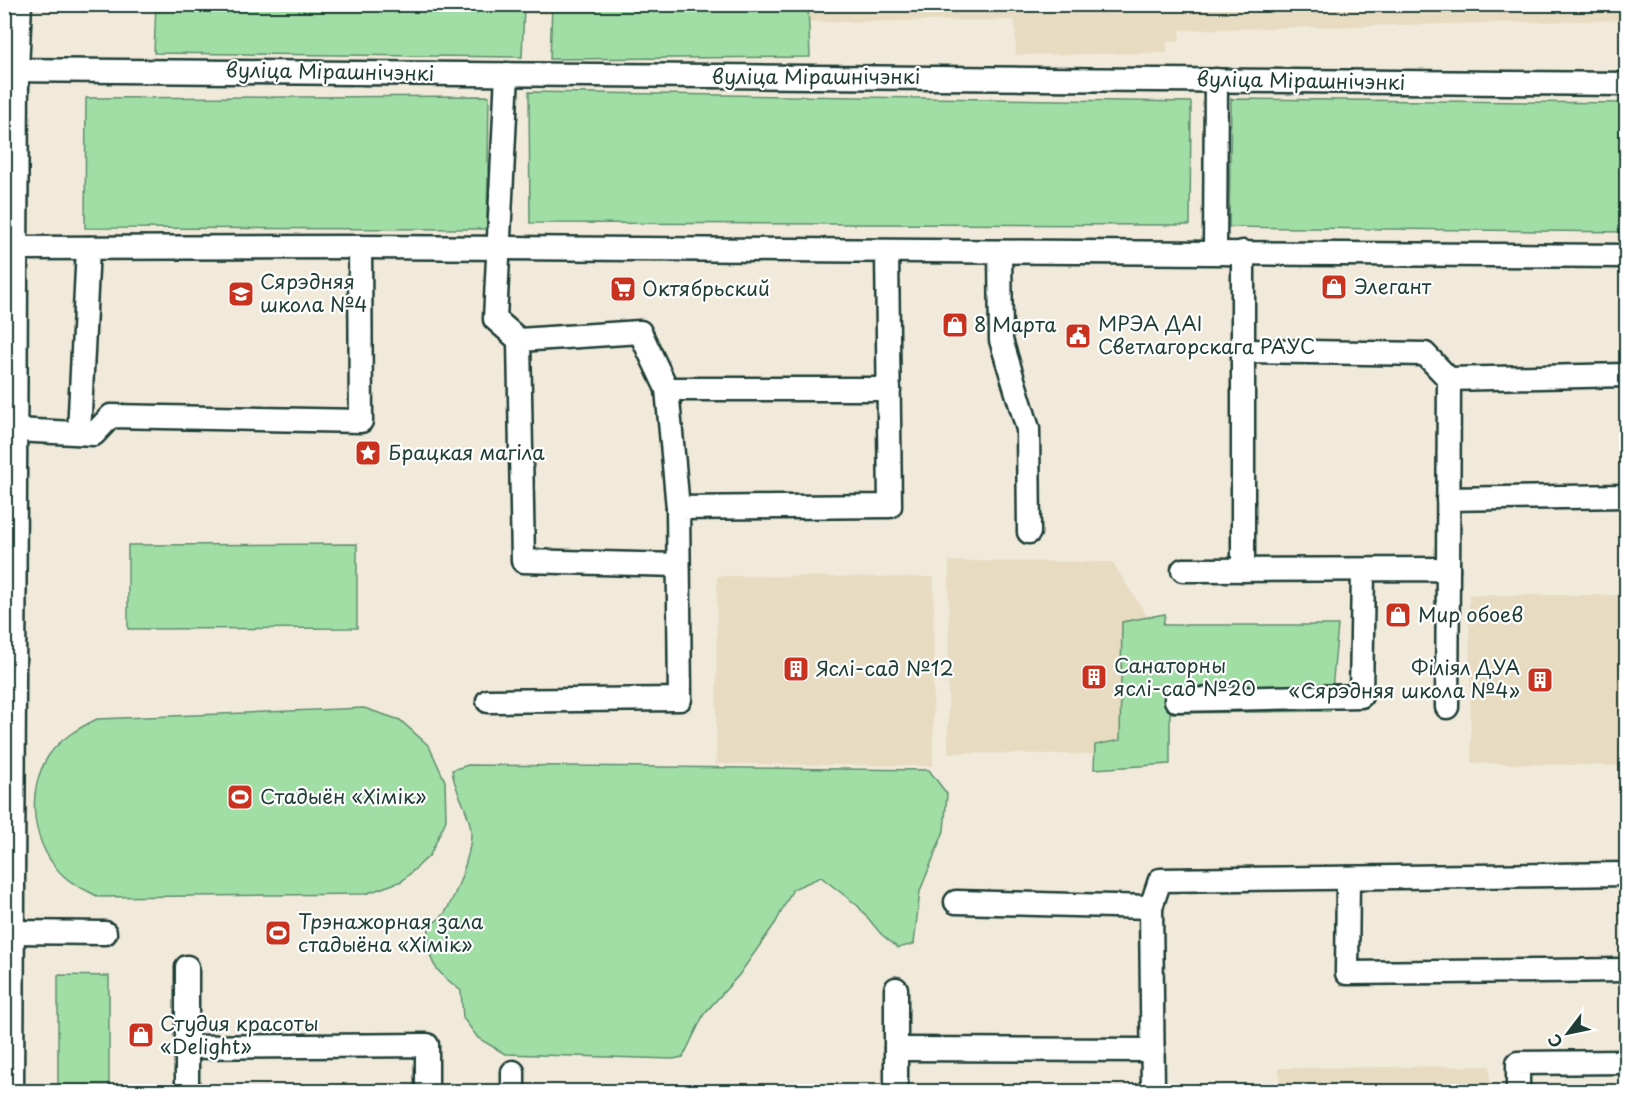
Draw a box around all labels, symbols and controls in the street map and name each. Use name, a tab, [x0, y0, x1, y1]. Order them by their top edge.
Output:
street label: вуліца Мірашнічэнкі	[225, 54, 435, 88]
street label: вуліца Мірашнічэнкі	[712, 61, 920, 91]
street label: вуліца Мірашнічэнкі	[1196, 63, 1406, 97]
place label: Сярэдняя школа №4	[260, 266, 368, 319]
place label: Элегант	[1354, 271, 1432, 301]
shop icon: Элегант	[1319, 272, 1349, 302]
place label: Октябрьский	[642, 273, 770, 303]
supermarket icon: Октябрьский	[608, 274, 638, 304]
school or university icon: Сярэдняя школа №4	[226, 279, 256, 309]
place label: МРЭА ДАІ Светлагорскага РАУС	[1098, 308, 1315, 361]
place label: 8 Марта	[974, 309, 1057, 339]
shop icon: 8 Марта	[940, 310, 970, 340]
public building icon: МРЭА ДАІ Светлагорскага РАУС	[1063, 321, 1093, 351]
place label: Брацкая магіла	[388, 437, 545, 467]
place icon: Брацкая магіла	[353, 438, 383, 468]
place label: Мир обоев	[1418, 599, 1523, 629]
shop icon: Мир обоев	[1383, 600, 1413, 630]
place label: Санаторны яслі-сад №20	[1114, 650, 1256, 703]
place label: Філіял ДУА «Сярэдняя школа №4»	[1289, 652, 1520, 705]
place label: Яслі-сад №12	[816, 653, 954, 683]
building icon: Яслі-сад №12	[781, 654, 811, 684]
building icon: Санаторны яслі-сад №20	[1079, 662, 1109, 692]
building icon: Філіял ДУА «Сярэдняя школа №4»	[1525, 665, 1555, 695]
place label: Стадыён «Хімік»	[260, 781, 426, 811]
sports icon: Стадыён «Хімік»	[225, 782, 255, 812]
place label: Трэнажорная зала стадыёна «Хімік»	[298, 906, 484, 959]
sports icon: Трэнажорная зала стадыёна «Хімік»	[263, 918, 293, 948]
north arrow	[1538, 1003, 1598, 1063]
place label: Студия красоты «Delight»	[160, 1008, 319, 1061]
shop icon: Студия красоты «Delight»	[126, 1020, 156, 1050]
text: С	[1541, 1030, 1568, 1053]

